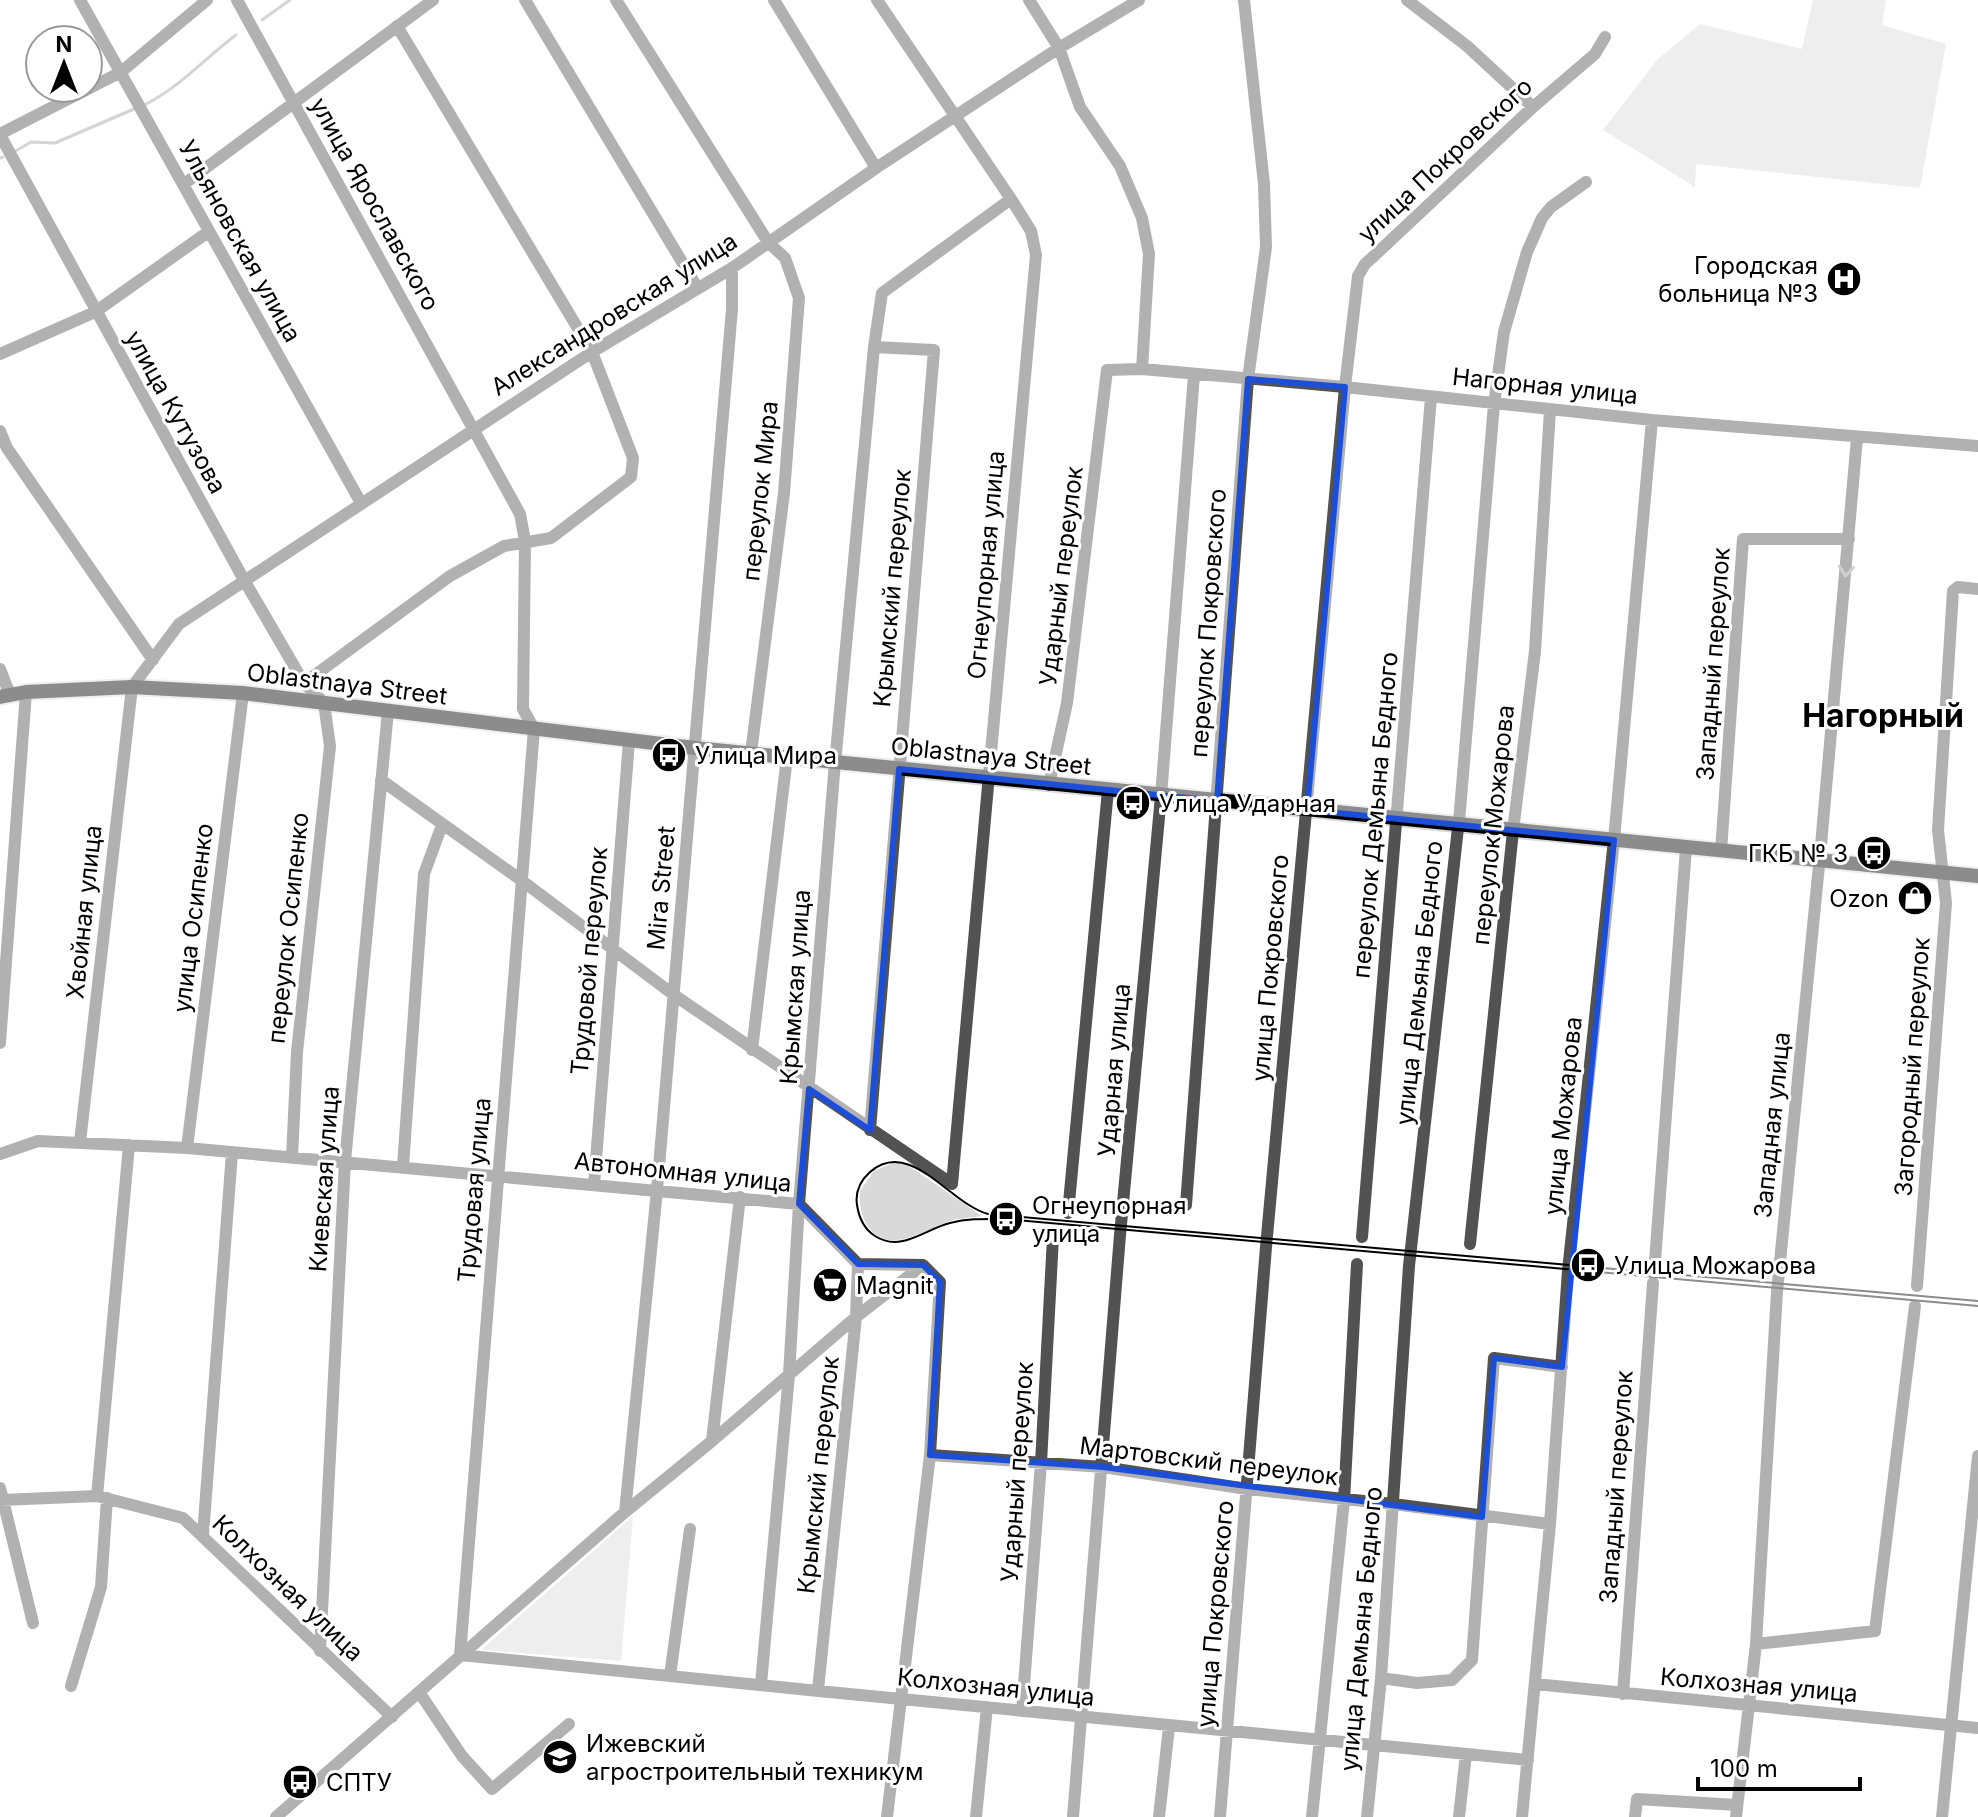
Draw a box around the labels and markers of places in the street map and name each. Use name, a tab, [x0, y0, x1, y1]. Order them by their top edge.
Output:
place label: Городская больница №3	[1658, 251, 1818, 308]
hospital icon: Городская больница №3	[1825, 260, 1863, 298]
bus stop icon: Улица Мира	[650, 736, 688, 774]
place label: Улица Мира	[695, 741, 837, 770]
bus stop icon: Улица Ударная	[1114, 784, 1152, 822]
place label: Улица Ударная	[1159, 789, 1336, 818]
bus stop icon: ГКБ № 3	[1855, 834, 1893, 872]
place label: ГКБ № 3	[1748, 839, 1848, 868]
shop icon: Ozon	[1896, 879, 1934, 917]
place label: Ozon	[1829, 884, 1889, 913]
place label: Огнеупорная улица	[1032, 1191, 1187, 1248]
bus stop icon: Огнеупорная улица	[987, 1200, 1025, 1238]
bus stop icon: Улица Можарова	[1569, 1246, 1607, 1284]
place label: Улица Можарова	[1614, 1251, 1816, 1280]
supermarket icon: Magnit	[811, 1266, 849, 1304]
place label: Magnit	[856, 1271, 934, 1300]
place label: Ижевский агростроительный техникум	[586, 1729, 923, 1786]
school or university icon: Ижевский агростроительный техникум	[541, 1738, 579, 1776]
bus stop icon: СПТУ	[281, 1763, 319, 1801]
place label: СПТУ	[326, 1768, 392, 1797]

